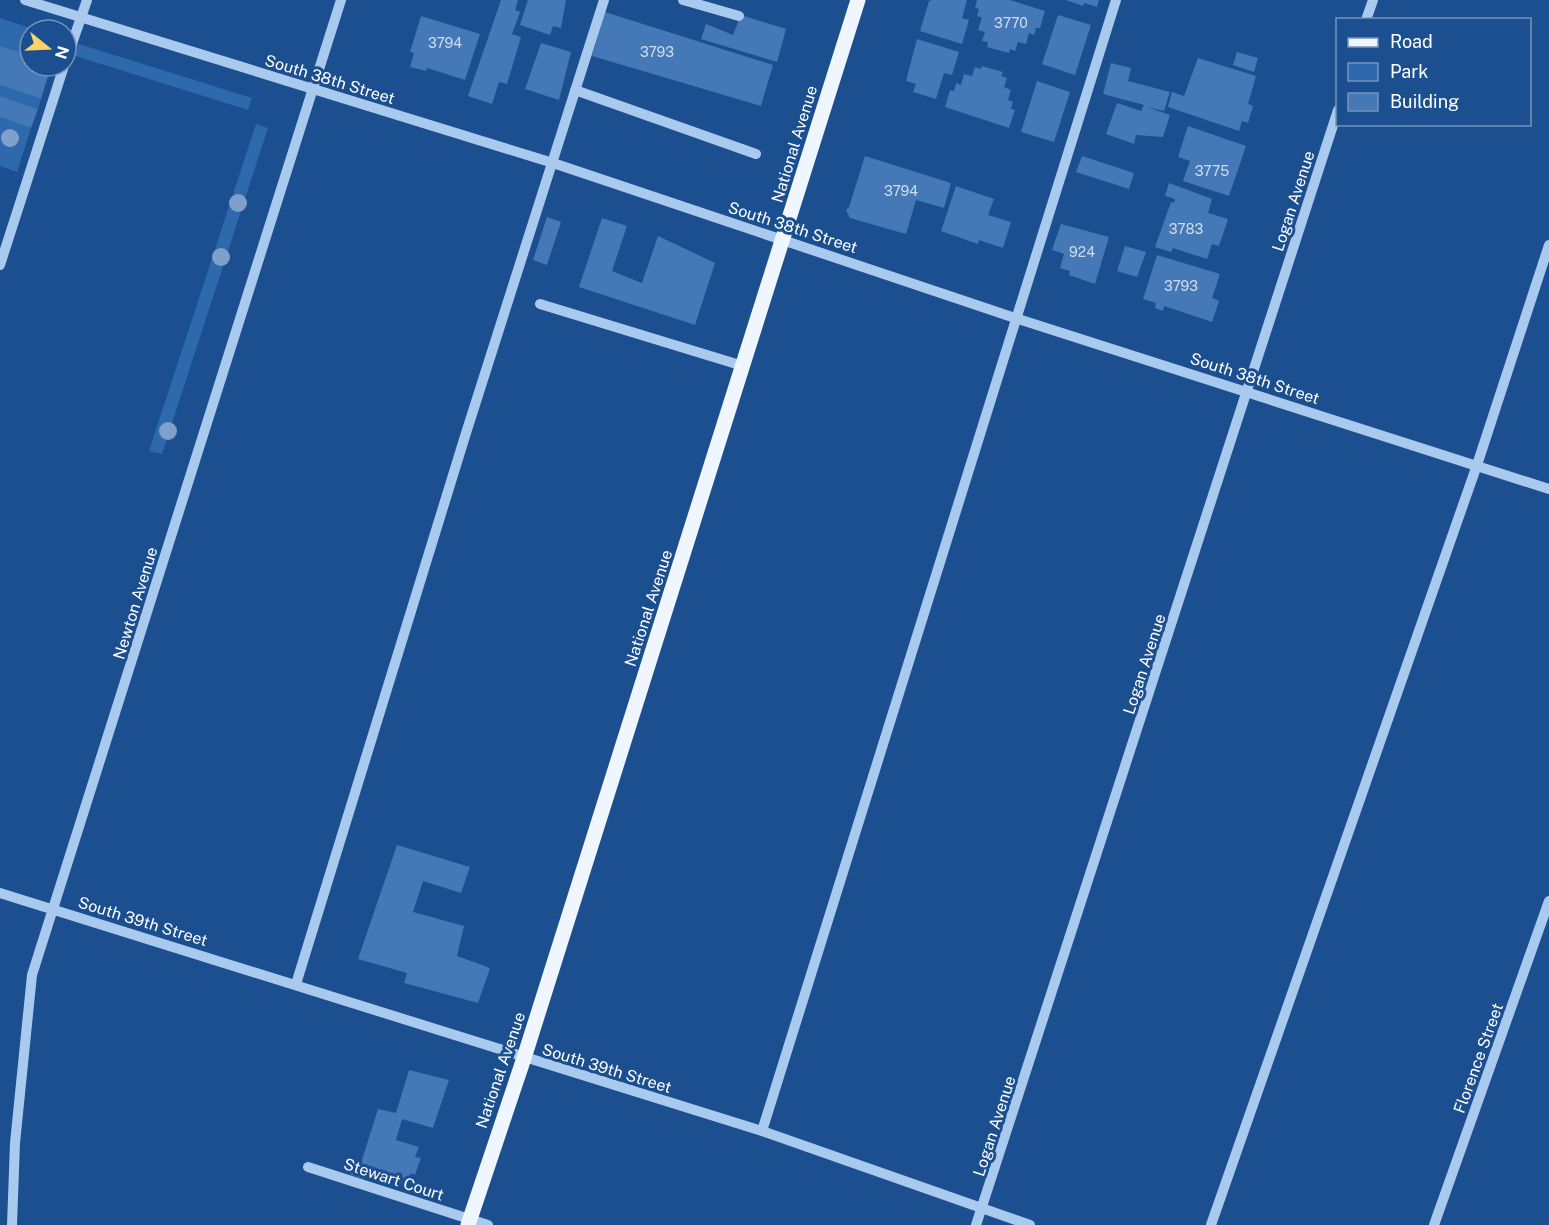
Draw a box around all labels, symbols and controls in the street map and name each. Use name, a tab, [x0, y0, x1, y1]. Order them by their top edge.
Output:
house number: 3770	[994, 15, 1028, 31]
north arrow	[18, 18, 78, 78]
legend	[1336, 18, 1531, 126]
text: Road	[1390, 31, 1433, 52]
house number: 3794	[428, 35, 462, 51]
text: N	[51, 44, 73, 61]
house number: 3793	[640, 44, 674, 60]
street label: South 38th Street	[263, 51, 397, 108]
text: Park	[1390, 61, 1428, 82]
street label: National Avenue	[768, 83, 821, 205]
text: Building	[1390, 91, 1459, 112]
street label: Logan Avenue	[1268, 148, 1319, 254]
house number: 3775	[1195, 163, 1229, 179]
house number: 3794	[884, 183, 918, 199]
street label: South 38th Street	[726, 198, 860, 257]
house number: 3783	[1169, 221, 1203, 237]
house number: 924	[1069, 244, 1095, 260]
house number: 3793	[1164, 278, 1198, 294]
street label: South 38th Street	[1188, 349, 1322, 408]
street label: Newton Avenue	[109, 545, 162, 662]
street label: National Avenue	[621, 547, 676, 669]
street label: Logan Avenue	[1119, 611, 1170, 717]
street label: South 39th Street	[76, 893, 210, 950]
street label: Florence Street	[1450, 1001, 1507, 1116]
street label: National Avenue	[472, 1010, 529, 1131]
street label: South 39th Street	[540, 1040, 674, 1097]
street label: Logan Avenue	[969, 1073, 1020, 1179]
street label: Stewart Court	[341, 1154, 446, 1205]

